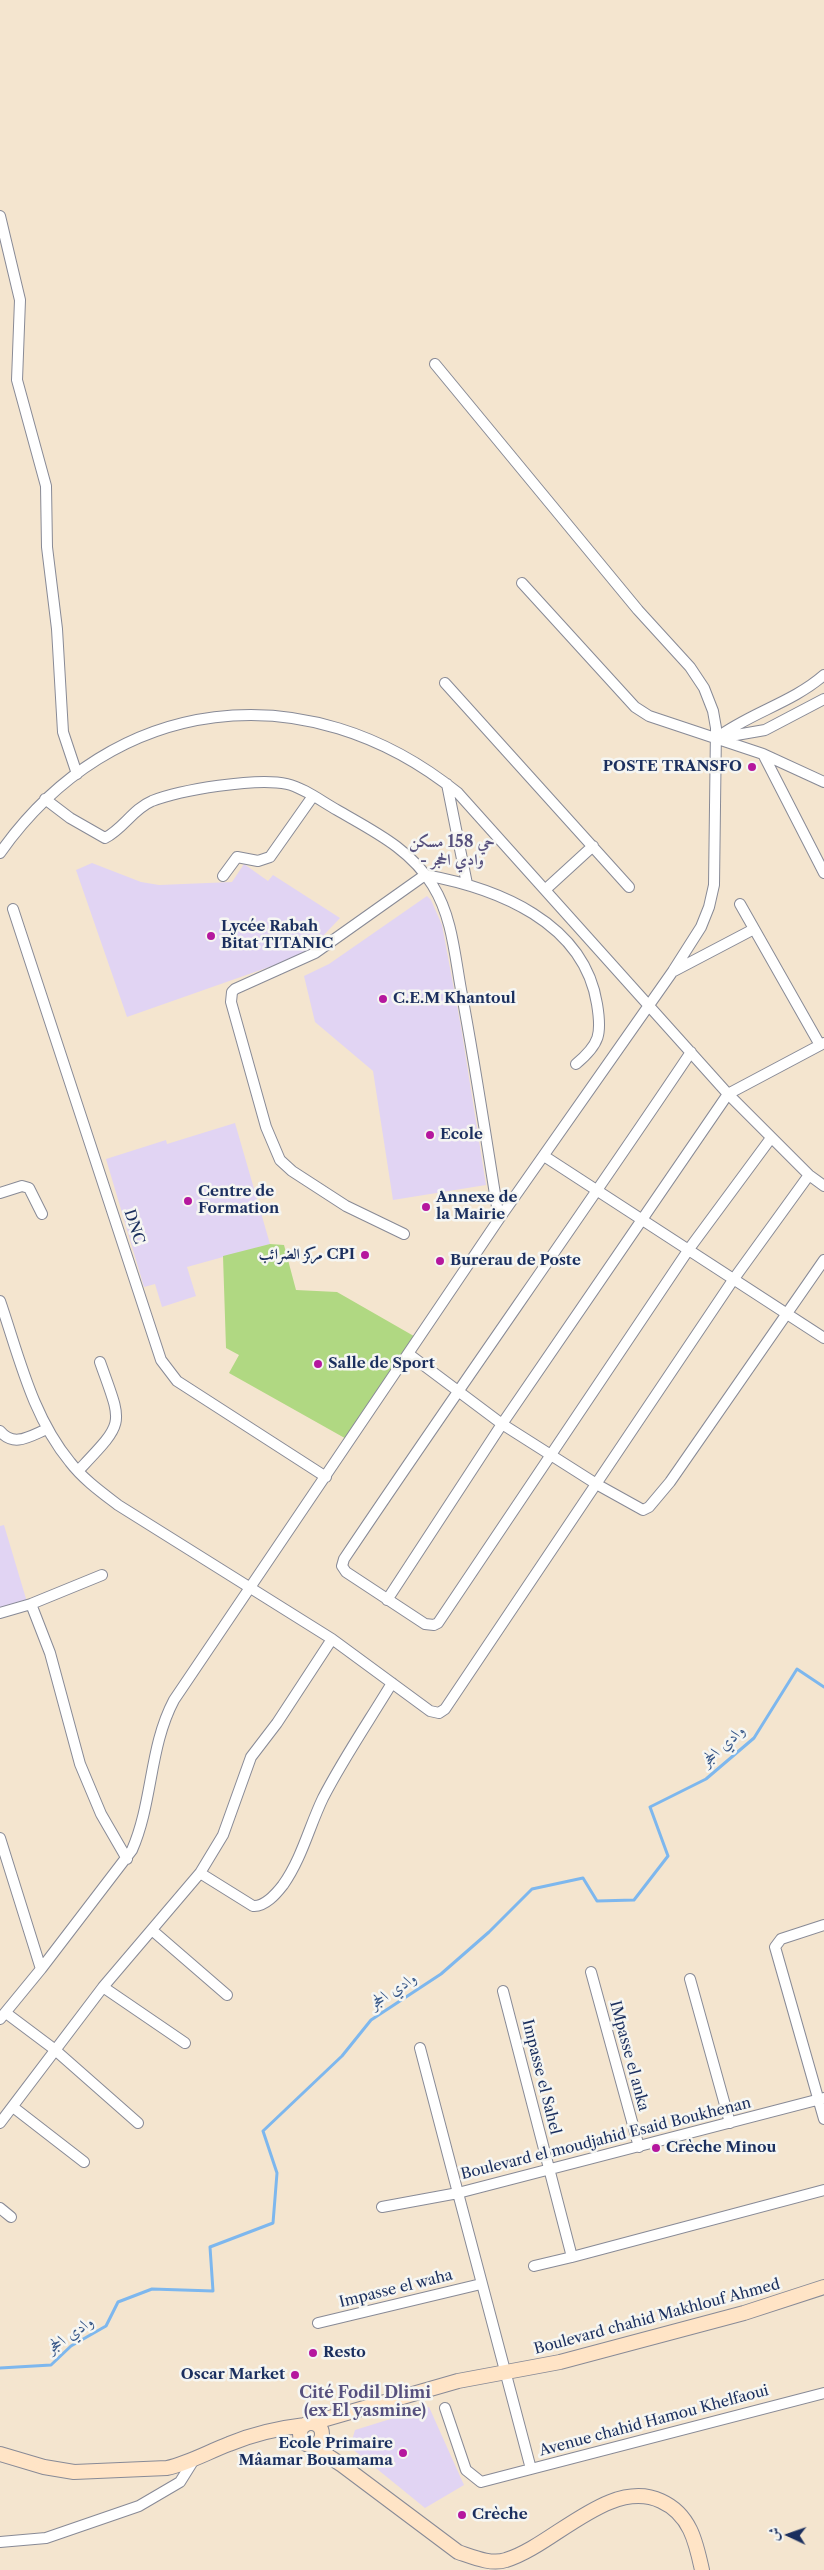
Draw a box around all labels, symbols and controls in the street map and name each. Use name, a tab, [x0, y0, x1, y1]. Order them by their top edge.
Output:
place label: POSTE TRANSFO	[603, 758, 742, 776]
marker: POSTE TRANSFO	[746, 761, 758, 773]
district label: حي 158 مسكن - وادي الحجر	[409, 832, 495, 870]
place label: Lycée Rabah Bitat TITANIC	[221, 918, 333, 953]
marker: Lycée Rabah Bitat TITANIC	[205, 930, 217, 942]
place label: C.E.M Khantoul	[393, 990, 516, 1008]
marker: C.E.M Khantoul	[377, 993, 389, 1005]
place label: Ecole	[440, 1126, 483, 1144]
marker: Ecole	[424, 1129, 436, 1141]
place label: Centre de Formation	[198, 1183, 279, 1218]
place label: Annexe de la Mairie	[436, 1189, 518, 1224]
marker: Centre de Formation	[182, 1195, 194, 1207]
marker: Annexe de la Mairie	[420, 1201, 432, 1213]
street label: DNC	[120, 1207, 148, 1247]
place label: مركز الضرائب CPI	[259, 1246, 355, 1264]
marker: مركز الضرائب CPI	[359, 1249, 371, 1261]
place label: Burerau de Poste	[450, 1252, 581, 1270]
marker: Burerau de Poste	[434, 1255, 446, 1267]
place label: Salle de Sport	[328, 1355, 435, 1373]
marker: Salle de Sport	[312, 1358, 324, 1370]
water label: وادي الحجر	[697, 1721, 749, 1771]
water label: وادي الحجر	[365, 1968, 421, 2014]
street label: IMpasse el anka	[606, 1999, 652, 2113]
street label: Impasse el Sahel	[518, 2018, 564, 2136]
street label: Boulevard el moudjahid Esaid Boukhenan	[459, 2094, 753, 2184]
place label: Crèche Minou	[666, 2139, 776, 2157]
marker: Crèche Minou	[650, 2142, 662, 2154]
street label: Impasse el waha	[337, 2266, 455, 2312]
street label: Boulevard chahid Makhlouf Ahmed	[532, 2275, 782, 2359]
water label: وادي الحجر	[42, 2312, 98, 2358]
place label: Resto	[323, 2344, 366, 2362]
marker: Resto	[307, 2347, 319, 2359]
place label: Oscar Market	[181, 2366, 285, 2384]
marker: Oscar Market	[289, 2369, 301, 2381]
street label: Avenue chahid Hamou Khelfaoui	[537, 2382, 771, 2460]
district label: Cité Fodil Dlimi (ex El yasmine)	[299, 2383, 431, 2421]
place label: Ecole Primaire Mâamar Bouamama	[239, 2435, 393, 2470]
marker: Ecole Primaire Mâamar Bouamama	[397, 2447, 409, 2459]
place label: Crèche	[472, 2506, 528, 2524]
marker: Crèche	[456, 2509, 468, 2521]
north arrow	[764, 2510, 814, 2560]
text: ش	[765, 2527, 783, 2542]

